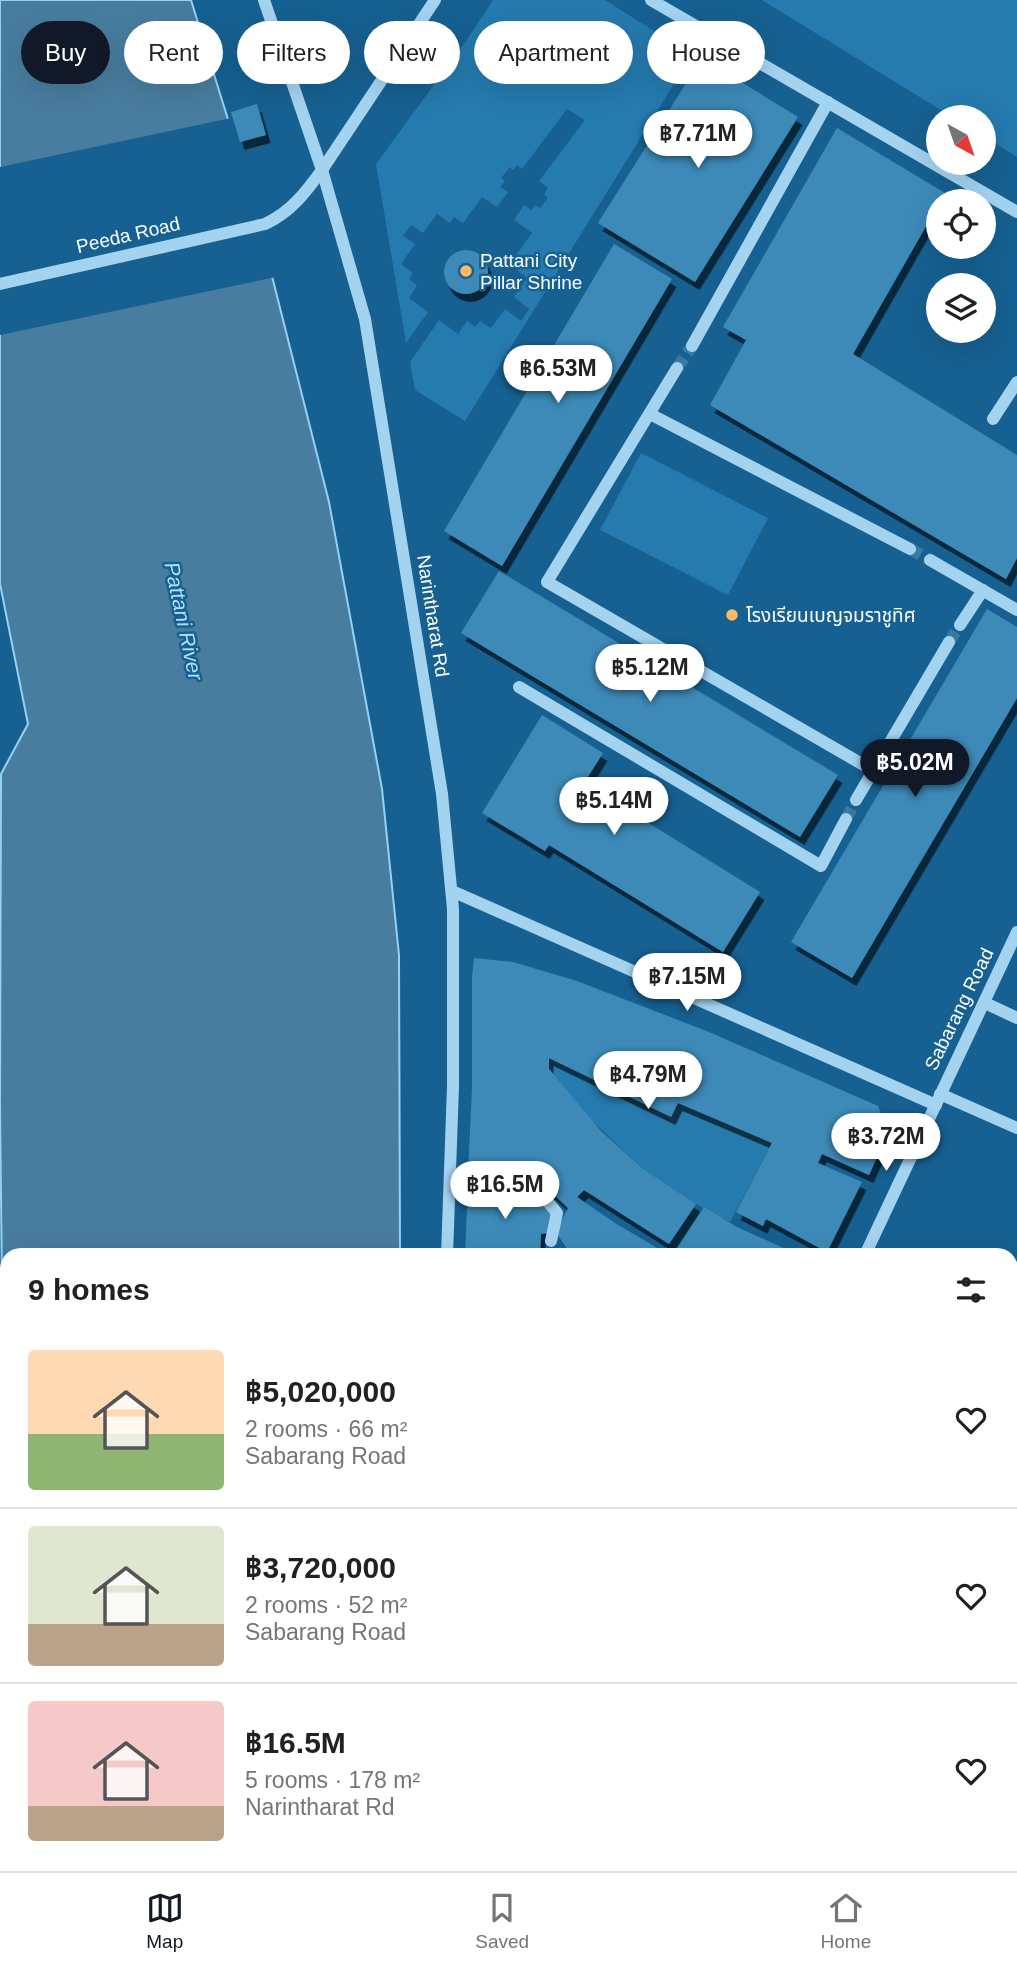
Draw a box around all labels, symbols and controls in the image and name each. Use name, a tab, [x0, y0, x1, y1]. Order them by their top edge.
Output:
chip: Buy	[21, 21, 110, 84]
chip: Rent	[124, 21, 223, 84]
chip: Filters	[237, 21, 350, 84]
chip: New	[364, 21, 460, 84]
chip: Apartment	[474, 21, 633, 84]
chip: House	[647, 21, 765, 84]
north arrow	[926, 105, 996, 175]
map controls	[926, 105, 996, 343]
pin: ฿7.71M	[641, 110, 755, 170]
text: ฿7.71M	[659, 120, 737, 146]
button: locate	[926, 189, 996, 259]
street label: Peeda Road	[74, 213, 182, 257]
place label: Pattani City Pillar Shrine	[480, 250, 582, 293]
marker: Pattani City Pillar Shrine	[458, 263, 474, 279]
button: layers	[926, 273, 996, 343]
pin: ฿6.53M	[501, 346, 615, 405]
text: ฿6.53M	[519, 355, 597, 381]
street label: Narintharat Rd	[413, 553, 453, 679]
water label: Pattani River	[160, 560, 208, 683]
place label: โรงเรียนเบญจมราชูทิศ	[746, 605, 916, 628]
marker: โรงเรียนเบญจมราชูทิศ	[724, 607, 740, 623]
pin: ฿5.12M	[593, 644, 707, 704]
text: ฿5.12M	[611, 654, 689, 680]
pin: ฿5.02M	[858, 740, 972, 799]
text: ฿5.02M	[876, 749, 954, 775]
pin: ฿5.14M	[557, 778, 671, 837]
text: ฿5.14M	[575, 787, 653, 813]
street label: Sabarang Road	[920, 945, 998, 1073]
pin: ฿7.15M	[630, 954, 744, 1013]
text: ฿7.15M	[648, 963, 726, 989]
pin: ฿4.79M	[591, 1052, 705, 1111]
text: ฿4.79M	[609, 1061, 687, 1087]
pin: ฿3.72M	[829, 1114, 943, 1173]
text: ฿3.72M	[847, 1123, 925, 1149]
pin: ฿16.5M	[448, 1162, 562, 1221]
text: ฿16.5M	[466, 1171, 544, 1197]
icon: filters	[952, 1271, 990, 1309]
text: 9 homes	[28, 1273, 150, 1306]
text: ฿5,020,000	[245, 1375, 396, 1408]
icon: home	[84, 1378, 168, 1462]
icon: heart	[952, 1401, 990, 1439]
text: 2 rooms · 66 m²	[245, 1416, 407, 1442]
text: Sabarang Road	[245, 1443, 406, 1469]
text: ฿3,720,000	[245, 1551, 396, 1584]
icon: home	[84, 1554, 168, 1638]
icon: heart	[952, 1577, 990, 1615]
text: 2 rooms · 52 m²	[245, 1592, 407, 1618]
text: Sabarang Road	[245, 1619, 406, 1645]
text: ฿16.5M	[245, 1726, 346, 1759]
icon: home	[84, 1729, 168, 1813]
icon: heart	[952, 1752, 990, 1790]
text: 5 rooms · 178 m²	[245, 1767, 420, 1793]
text: Narintharat Rd	[245, 1794, 395, 1820]
tab: Map	[146, 1889, 184, 1953]
tab: Saved	[475, 1889, 529, 1953]
tab: Home	[821, 1889, 871, 1953]

